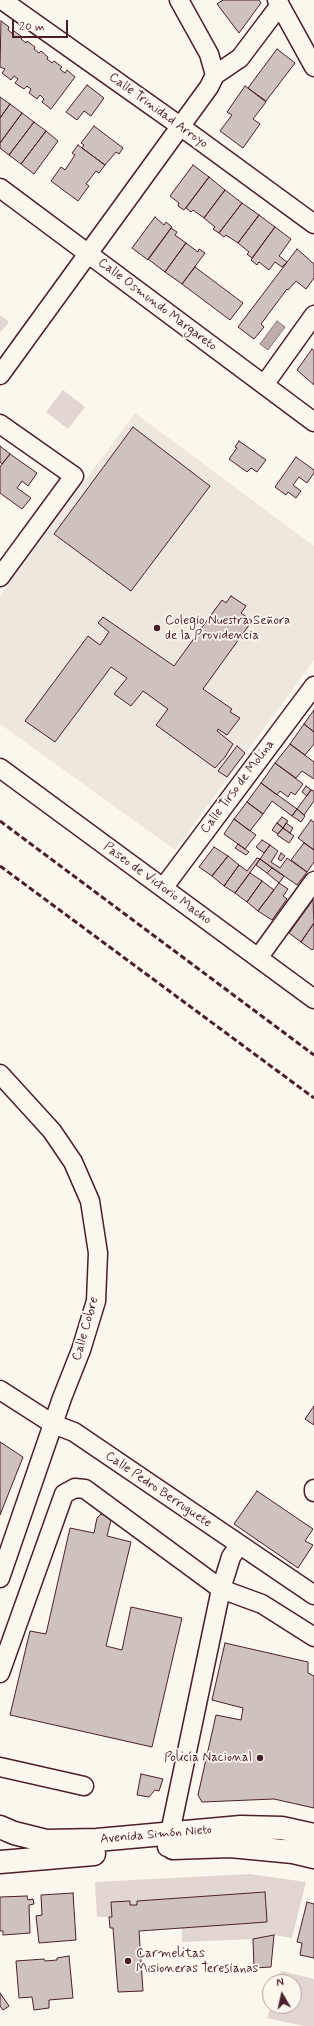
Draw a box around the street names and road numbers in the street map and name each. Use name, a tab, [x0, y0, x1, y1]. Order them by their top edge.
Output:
street label: Calle Trinidad Arroyo	[105, 70, 211, 152]
street label: Calle Osmundo Margareto	[95, 255, 219, 355]
street label: Calle Tirso de Molina	[198, 737, 278, 837]
street label: Paseo de Victorio Macho	[100, 840, 214, 928]
street label: Calle Cobre	[69, 1295, 103, 1363]
street label: Calle Pedro Berruguete	[102, 1449, 214, 1531]
street label: Avenida Simón Nieto	[100, 1822, 212, 1848]

